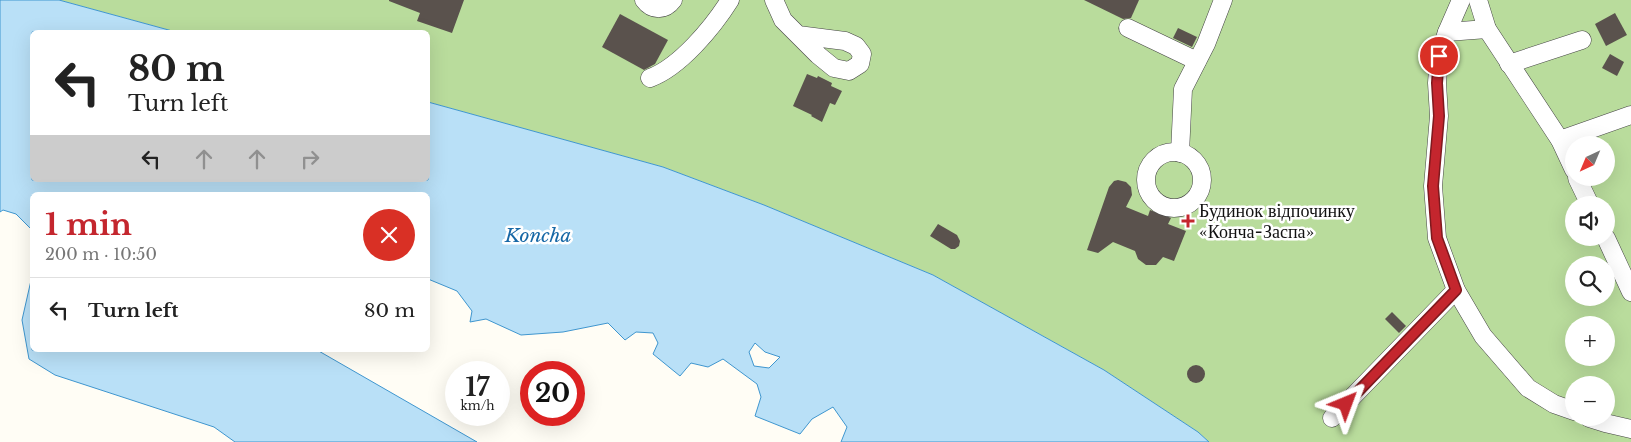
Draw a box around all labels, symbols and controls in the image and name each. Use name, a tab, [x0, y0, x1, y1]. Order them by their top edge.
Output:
pin	[1418, 35, 1460, 77]
icon: arrive	[1425, 42, 1453, 70]
text: 80 m	[128, 47, 225, 90]
icon: left	[45, 50, 110, 115]
text: Turn left	[128, 90, 228, 117]
north arrow	[1565, 136, 1615, 186]
map controls	[1565, 136, 1615, 426]
icon: left	[137, 145, 165, 173]
icon: ahead	[190, 145, 218, 173]
icon: ahead	[243, 145, 271, 173]
icon: right	[296, 145, 324, 173]
button: sound	[1565, 196, 1615, 246]
place label: Будинок відпочинку «Конча-Заспа»	[1199, 200, 1355, 243]
text: 1 min	[45, 206, 132, 243]
button: close	[363, 209, 415, 261]
marker: Будинок відпочинку «Конча-Заспа»	[1181, 214, 1195, 228]
water label: Koncha	[504, 224, 572, 247]
text: 200 m · 10:50	[45, 244, 157, 264]
button: search	[1565, 256, 1615, 306]
icon: left	[45, 296, 73, 324]
text: Turn left	[88, 299, 179, 322]
text: 80 m	[364, 299, 415, 322]
button: +	[1565, 316, 1615, 366]
speed limit sign: 20	[520, 361, 585, 426]
text: 17	[466, 372, 489, 403]
button: −	[1565, 376, 1615, 426]
position arrow	[1319, 377, 1371, 429]
text: km/h	[460, 398, 495, 413]

